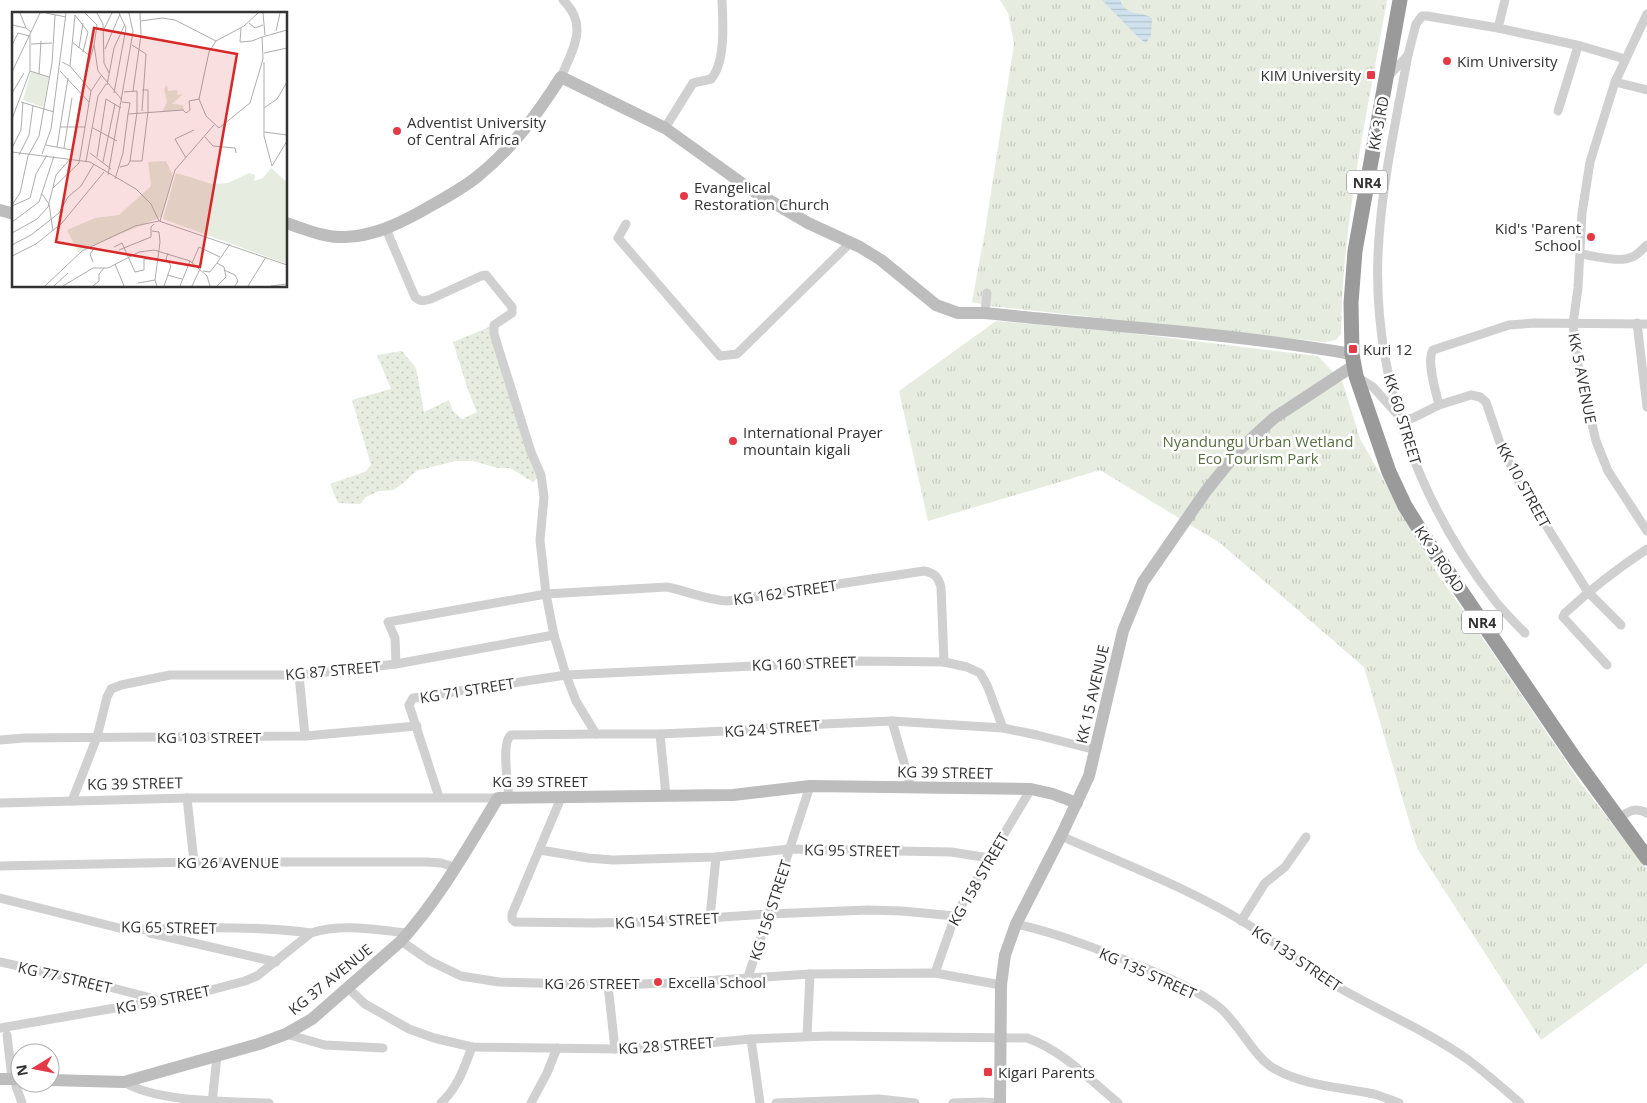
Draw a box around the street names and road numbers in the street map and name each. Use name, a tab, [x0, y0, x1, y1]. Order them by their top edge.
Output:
street label: KK 3 RD	[1363, 94, 1393, 152]
road number: NR4	[1347, 170, 1387, 193]
street label: KK 5 AVENUE	[1564, 331, 1602, 425]
street label: KK 60 STREET	[1380, 371, 1427, 468]
street label: KK 10 STREET	[1492, 439, 1556, 532]
street label: KK 3 ROAD	[1410, 522, 1470, 596]
street label: KG 162 STREET	[732, 575, 839, 609]
road number: NR4	[1462, 610, 1502, 634]
street label: KK 15 AVENUE	[1071, 643, 1113, 745]
street label: KG 160 STREET	[752, 651, 857, 675]
street label: KG 87 STREET	[284, 656, 382, 684]
street label: KG 71 STREET	[418, 673, 517, 707]
street label: KG 24 STREET	[724, 715, 821, 741]
street label: KG 103 STREET	[157, 727, 262, 747]
street label: KG 39 STREET	[897, 761, 994, 783]
street label: KG 39 STREET	[492, 771, 589, 791]
street label: KG 39 STREET	[87, 772, 184, 794]
street label: KG 158 STREET	[943, 828, 1013, 929]
street label: KG 95 STREET	[804, 839, 901, 861]
street label: KG 26 AVENUE	[177, 852, 279, 872]
street label: KG 156 STREET	[744, 857, 796, 963]
street label: KG 154 STREET	[614, 907, 720, 933]
street label: KG 65 STREET	[121, 916, 218, 938]
street label: KG 133 STREET	[1248, 921, 1346, 996]
street label: KG 37 AVENUE	[284, 939, 376, 1019]
street label: KG 135 STREET	[1096, 943, 1200, 1004]
street label: KG 77 STREET	[16, 956, 115, 998]
street label: KG 26 STREET	[544, 973, 641, 993]
street label: KG 59 STREET	[114, 980, 213, 1018]
street label: KG 28 STREET	[618, 1032, 715, 1058]

